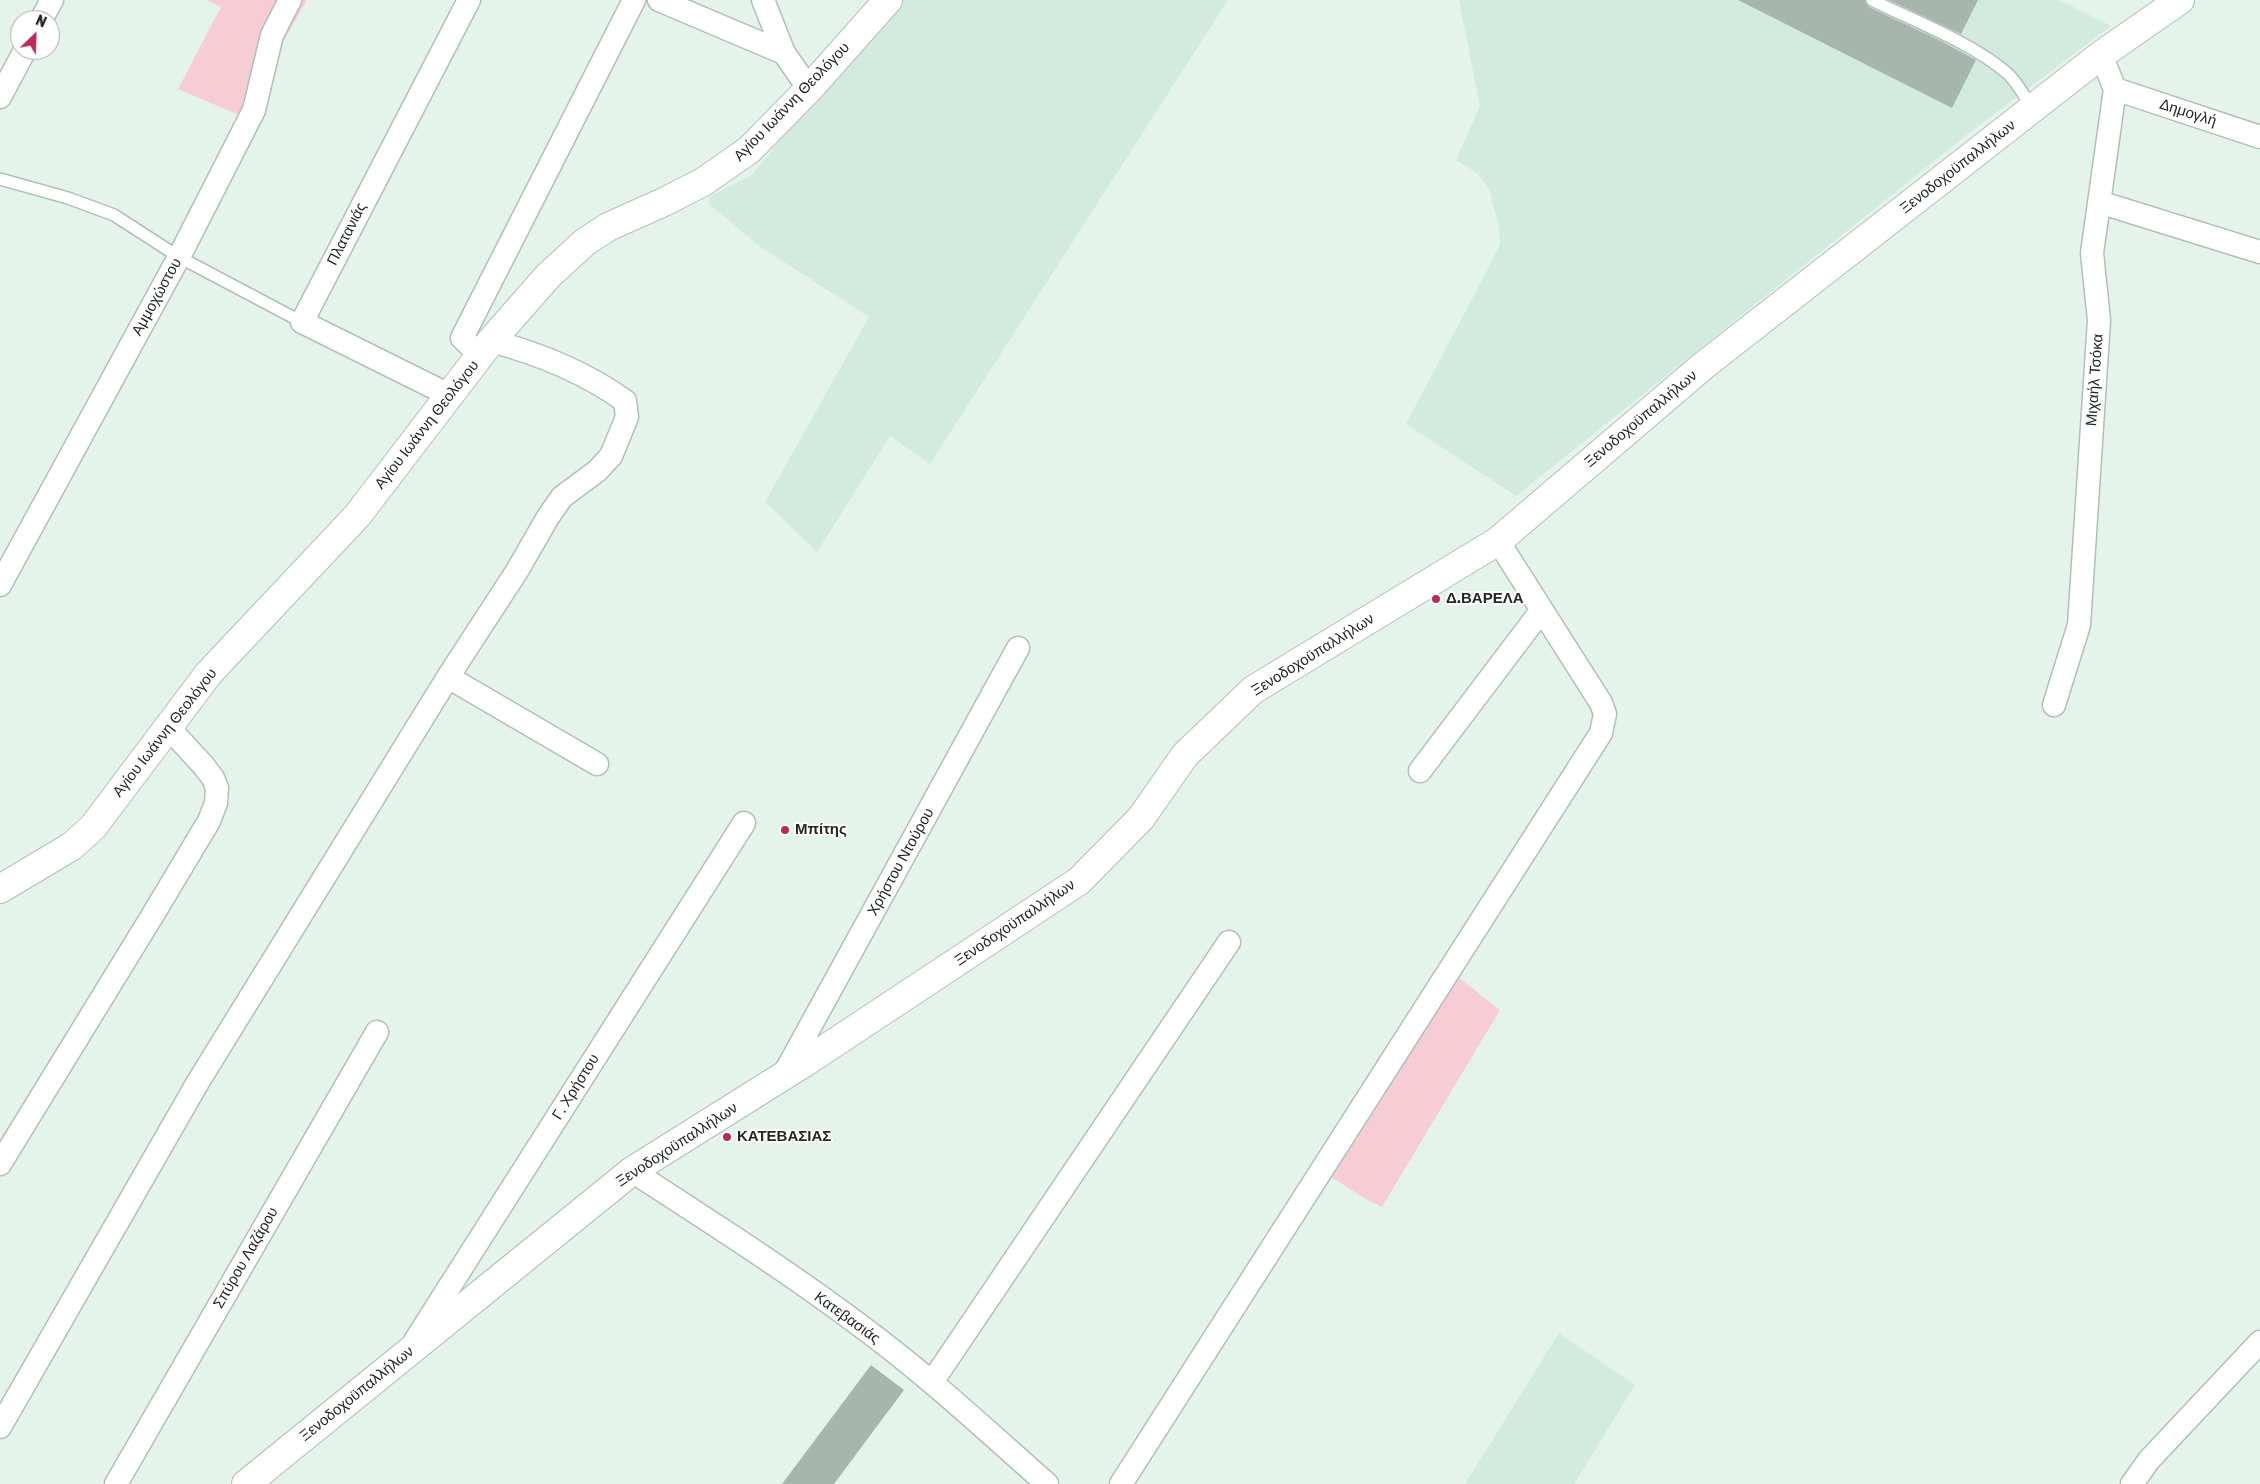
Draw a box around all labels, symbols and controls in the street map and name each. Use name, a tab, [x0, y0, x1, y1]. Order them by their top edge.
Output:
north arrow	[10, 10, 60, 60]
text: N	[33, 12, 49, 32]
street label: Αγίου Ιωάννη Θεολόγου	[730, 39, 854, 165]
street label: Δημογλή	[2157, 95, 2219, 131]
street label: Ξενοδοχοϋπαλλήλων	[1897, 116, 2019, 218]
street label: Πλατανιάς	[324, 200, 370, 268]
street label: Αμμοχώστου	[128, 255, 186, 339]
street label: Μιχαήλ Τσόκα	[2083, 333, 2107, 427]
street label: Αγίου Ιωάννη Θεολόγου	[371, 357, 483, 493]
street label: Ξενοδοχοϋπαλλήλων	[1581, 367, 1701, 471]
place label: Δ.ΒΑΡΕΛΑ	[1446, 590, 1524, 608]
marker: Δ.ΒΑΡΕΛΑ	[1430, 593, 1442, 605]
street label: Ξενοδοχοϋπαλλήλων	[1248, 610, 1378, 700]
street label: Αγίου Ιωάννη Θεολόγου	[109, 665, 221, 801]
street label: Χρήστου Ντούρου	[864, 805, 938, 919]
place label: Μπίτης	[795, 821, 847, 839]
marker: Μπίτης	[779, 824, 791, 836]
street label: Ξενοδοχοϋπαλλήλων	[951, 876, 1079, 970]
street label: Γ. Χρήστου	[549, 1051, 603, 1123]
street label: Ξενοδοχοϋπαλλήλων	[613, 1099, 741, 1191]
place label: ΚΑΤΕΒΑΣΙΑΣ	[737, 1128, 831, 1146]
marker: ΚΑΤΕΒΑΣΙΑΣ	[721, 1131, 733, 1143]
street label: Σπύρου Λαζάρου	[210, 1204, 282, 1312]
street label: Κατεβασιάς	[811, 1288, 883, 1348]
street label: Ξενοδοχοϋπαλλήλων	[296, 1343, 418, 1445]

